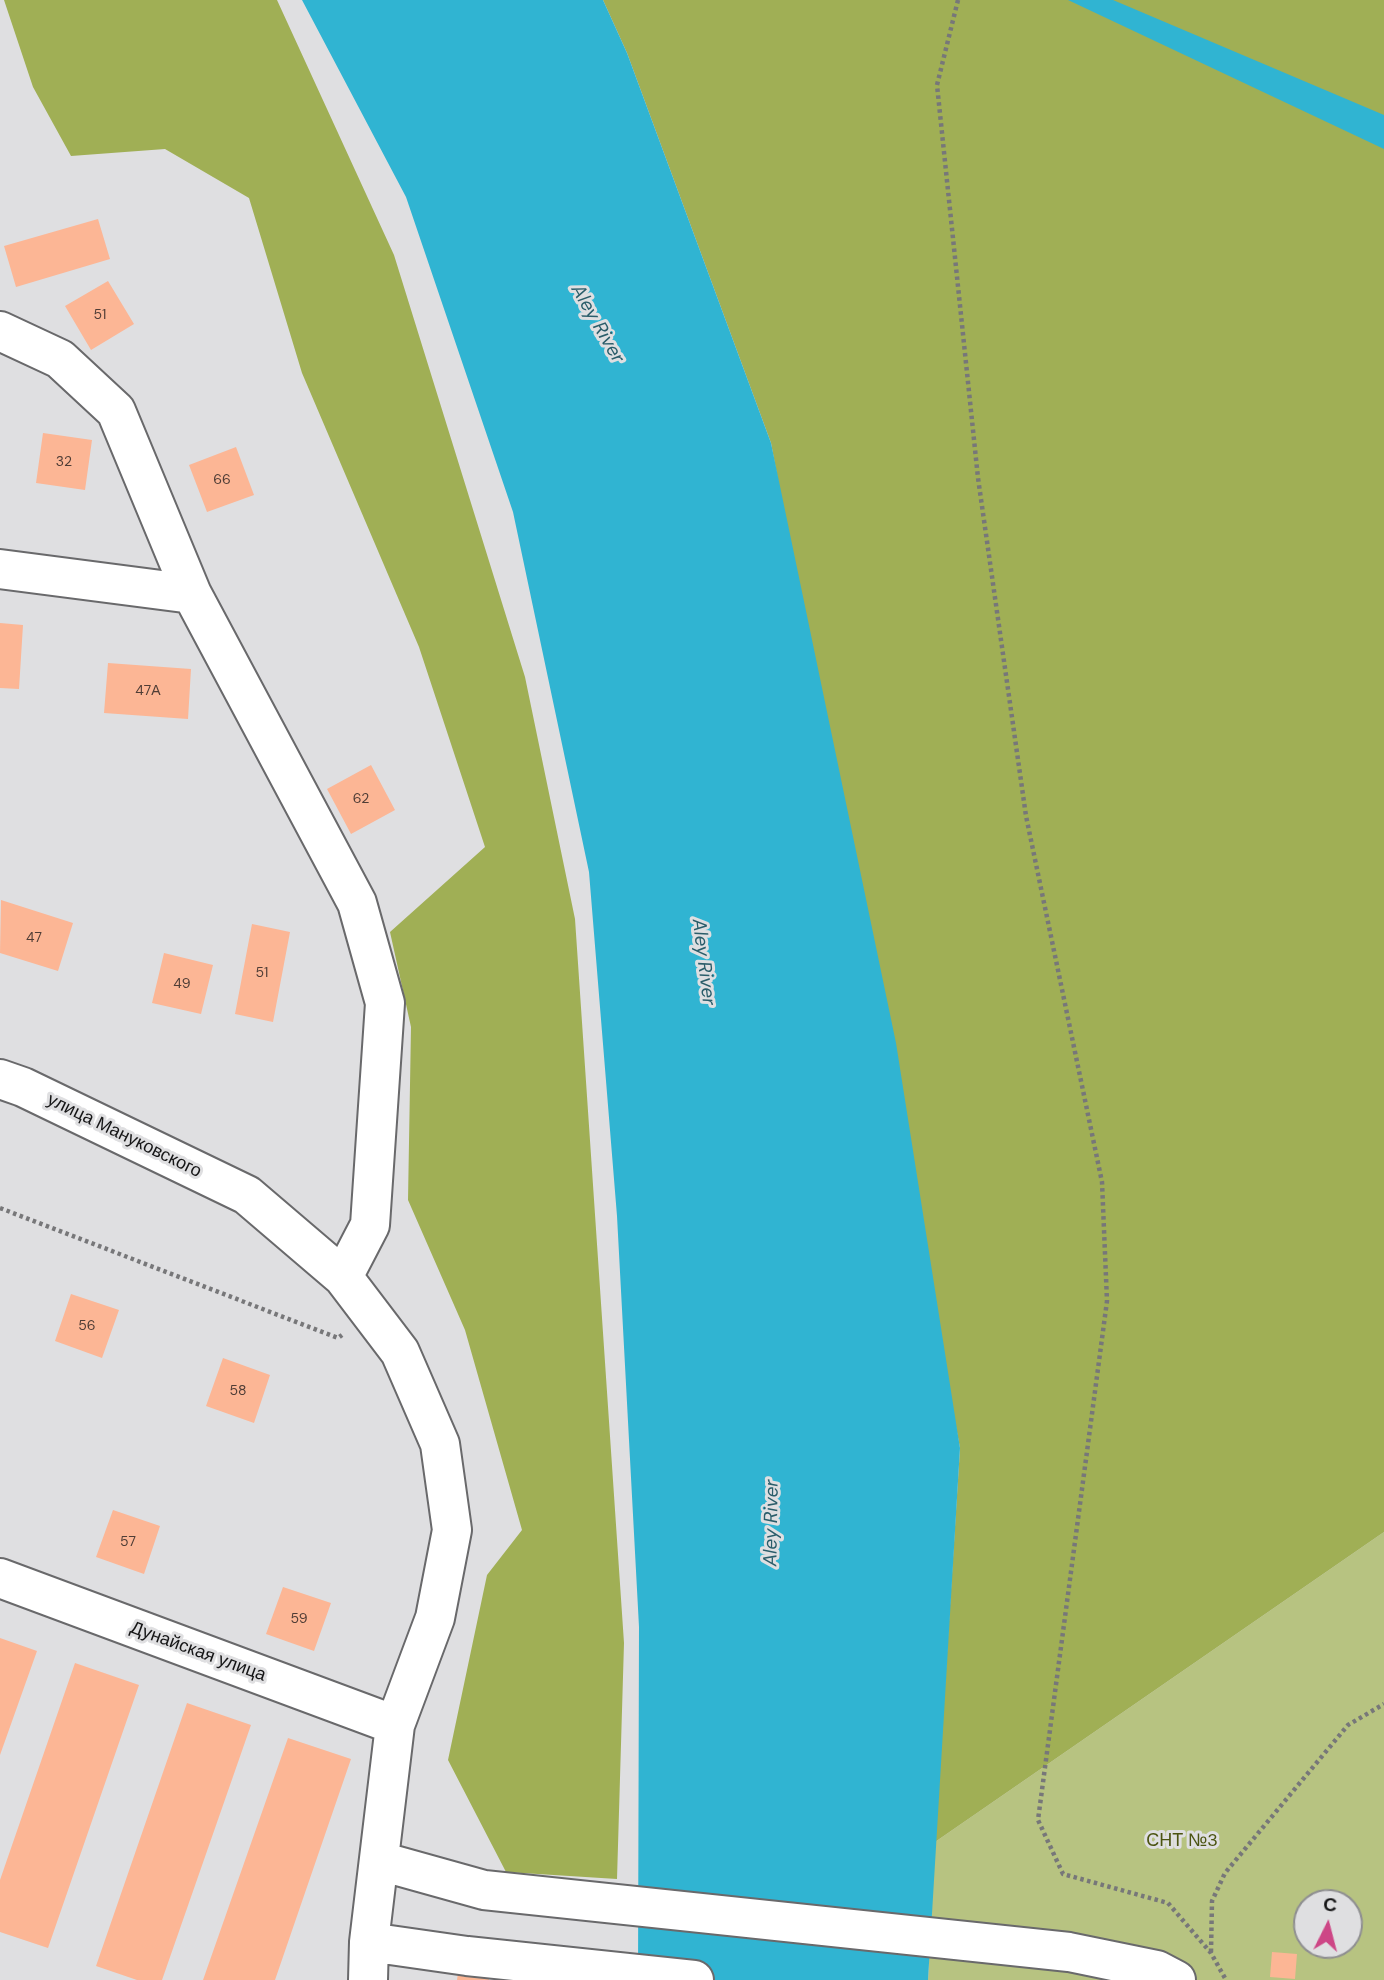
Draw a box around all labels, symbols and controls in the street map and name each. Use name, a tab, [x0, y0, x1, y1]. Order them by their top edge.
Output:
water label: Aley River	[565, 281, 629, 367]
house number: 51	[94, 307, 106, 323]
house number: 32	[56, 454, 72, 470]
house number: 66	[213, 472, 231, 488]
house number: 47А	[135, 683, 161, 699]
house number: 62	[353, 791, 369, 807]
water label: Aley River	[686, 917, 720, 1007]
house number: 47	[26, 930, 42, 946]
house number: 51	[256, 965, 268, 981]
house number: 49	[173, 976, 191, 992]
street label: улица Мануковского	[43, 1089, 205, 1183]
house number: 56	[78, 1318, 96, 1334]
house number: 58	[229, 1383, 247, 1399]
water label: Aley River	[760, 1479, 784, 1567]
house number: 57	[120, 1534, 136, 1550]
house number: 59	[291, 1611, 307, 1627]
street label: Дунайская улица	[127, 1617, 269, 1687]
park label: СНТ №3	[1146, 1830, 1218, 1852]
north arrow	[1293, 1889, 1363, 1959]
text: С	[1322, 1891, 1338, 1918]

